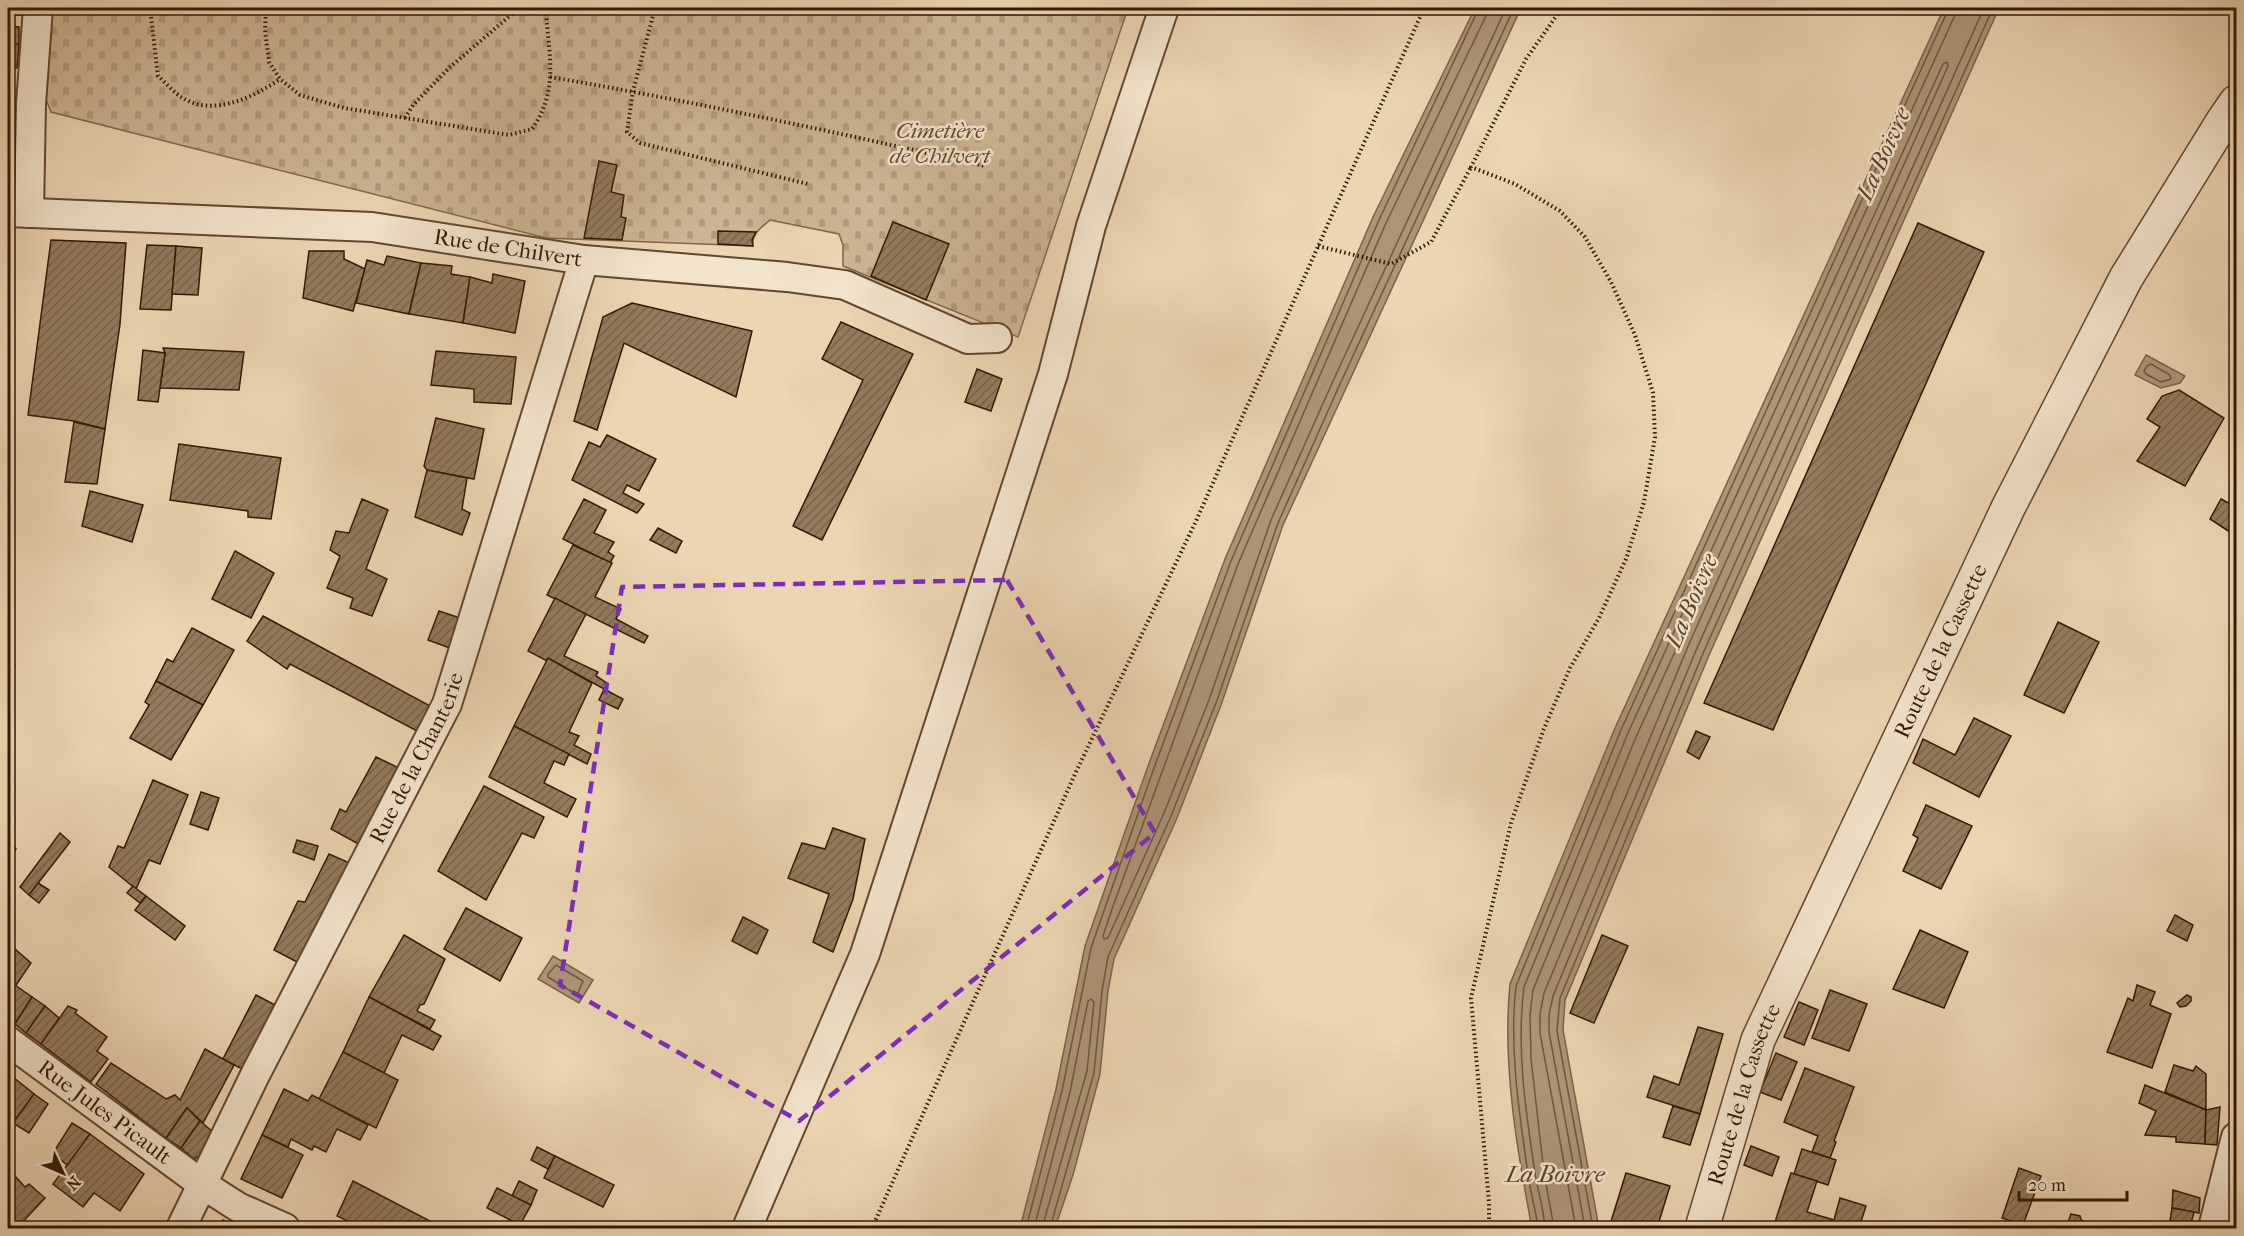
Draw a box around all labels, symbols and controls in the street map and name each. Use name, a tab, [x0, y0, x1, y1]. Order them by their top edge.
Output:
water label: La Boivre	[1849, 102, 1917, 207]
park label: Cimetière de Chilvert	[890, 118, 991, 169]
street label: Rue de Chilvert	[432, 224, 584, 273]
water label: La Boivre	[1658, 549, 1724, 654]
street label: Route de la Cassette	[1889, 559, 1993, 742]
street label: Rue de la Chanterie	[364, 669, 469, 848]
street label: Route de la Cassette	[1702, 999, 1786, 1189]
street label: Rue Jules Picault	[33, 1054, 177, 1170]
north arrow	[33, 1143, 93, 1203]
water label: La Boivre	[1503, 1160, 1606, 1188]
scale bar	[2019, 1164, 2127, 1202]
text: N	[62, 1172, 84, 1195]
text: 20 m	[2028, 1175, 2066, 1196]

